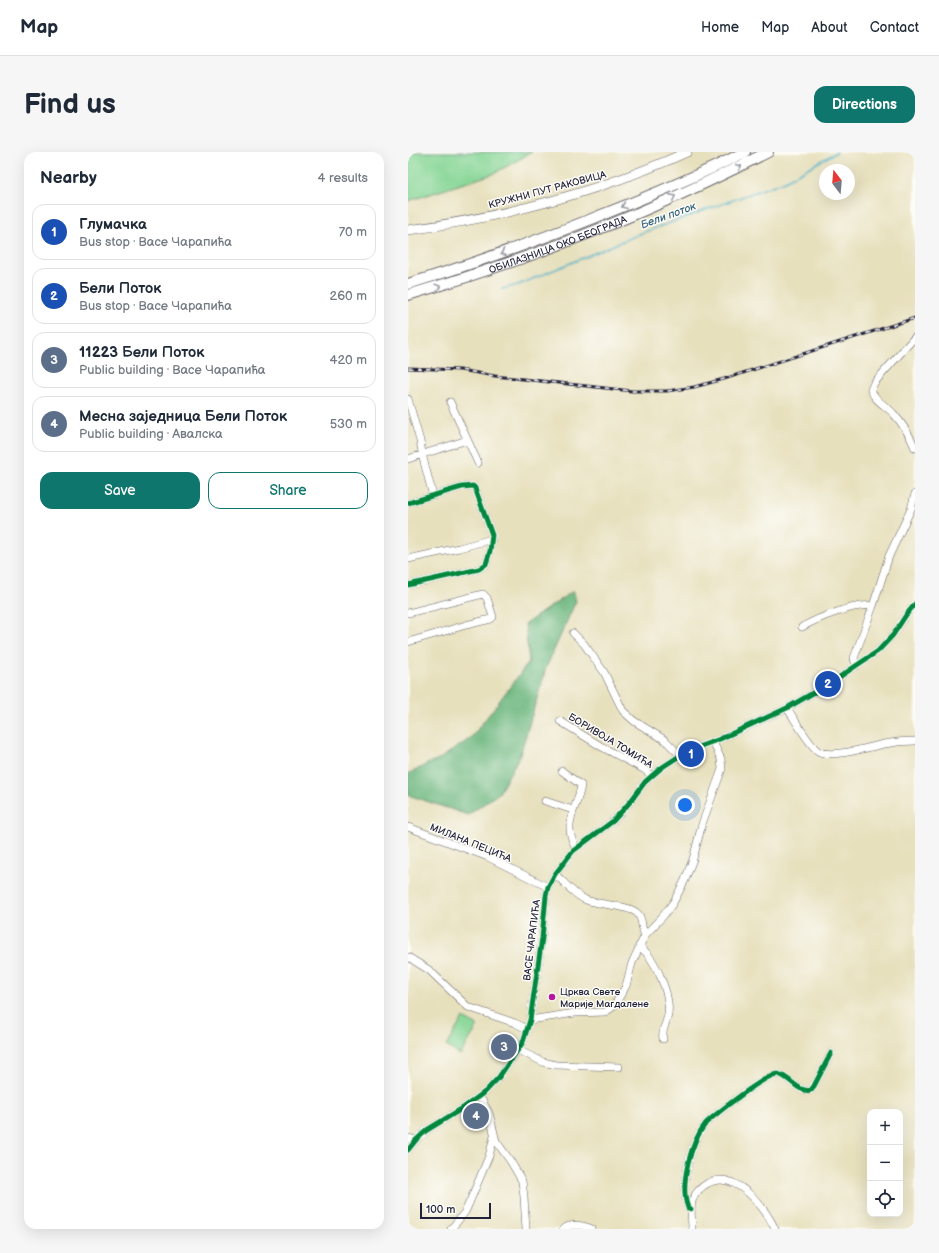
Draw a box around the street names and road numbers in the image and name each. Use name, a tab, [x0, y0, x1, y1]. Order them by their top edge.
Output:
street label: КРУЖНИ ПУТ РАКОВИЦА	[487, 168, 608, 211]
street label: ОБИЛАЗНИЦА ОКО БЕОГРАДА	[487, 213, 629, 276]
street label: БОРИВОЈА ТОМИЋА	[566, 711, 656, 771]
street label: МИЛАНА ПЕЦИЋА	[428, 821, 514, 865]
street label: ВАСЕ ЧАРАПИЋА	[521, 898, 543, 981]

